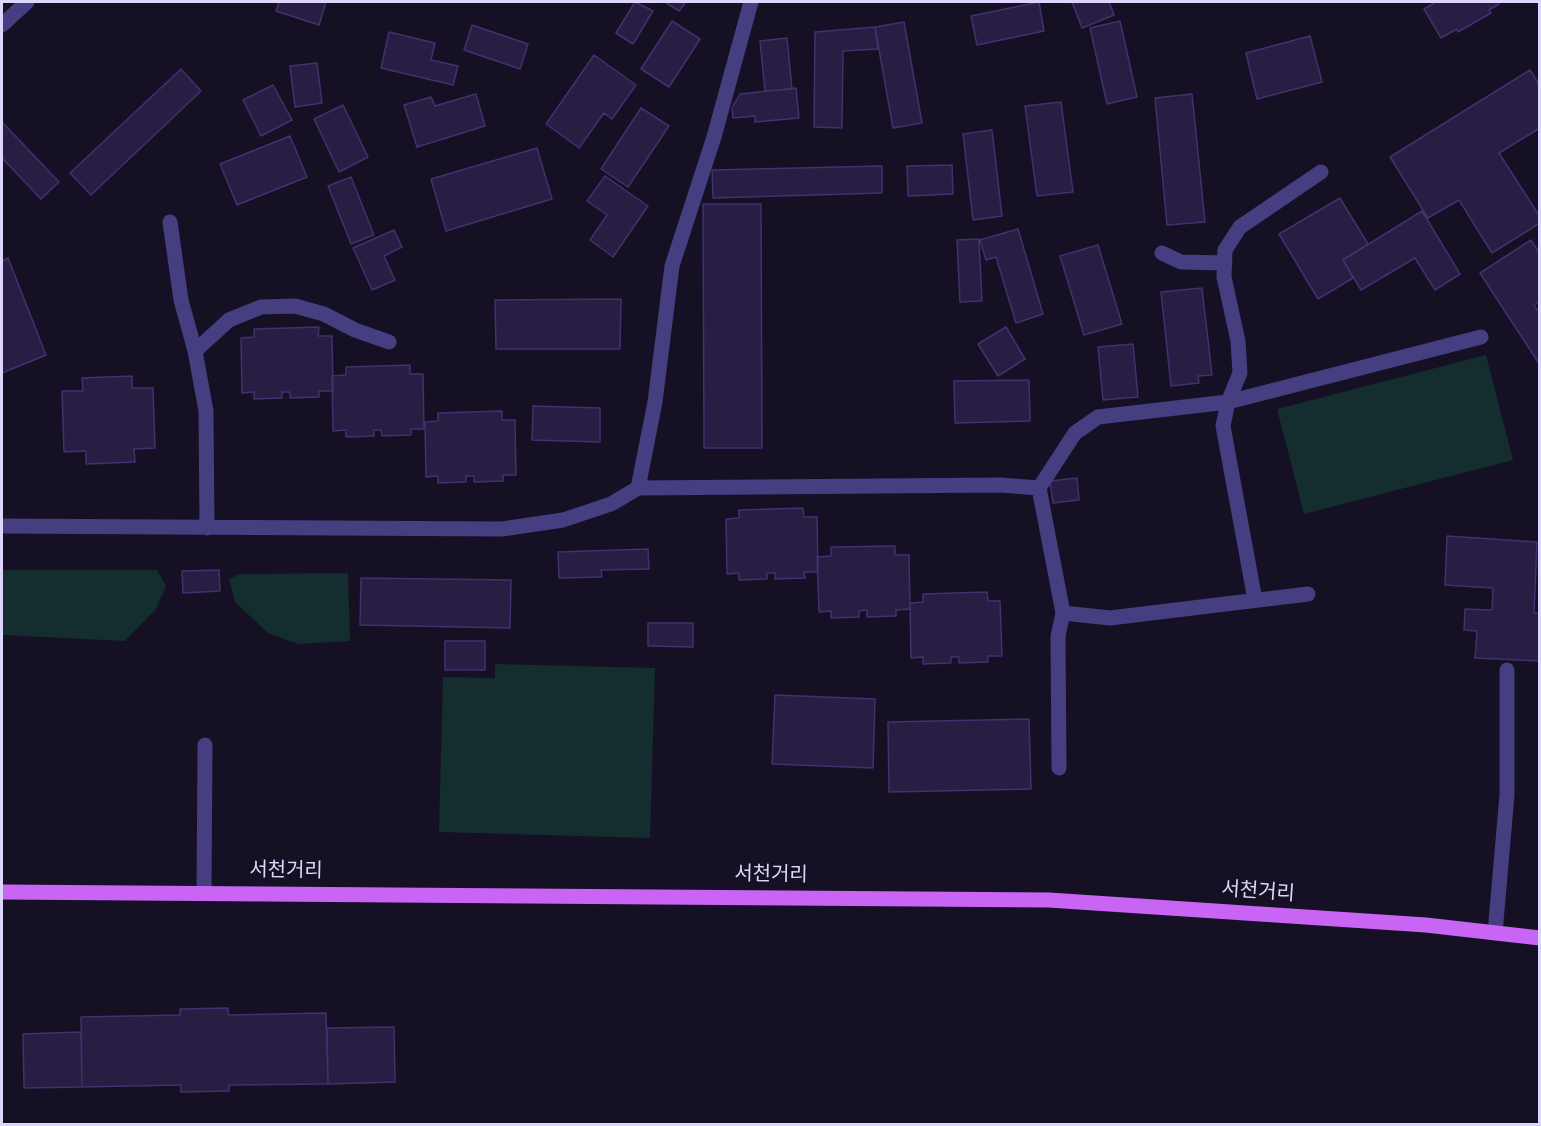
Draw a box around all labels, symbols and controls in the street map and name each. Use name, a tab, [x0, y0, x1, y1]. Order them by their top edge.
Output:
street label: 서천거리	[249, 859, 323, 885]
street label: 서천거리	[734, 863, 808, 889]
street label: 서천거리	[1220, 878, 1296, 908]

